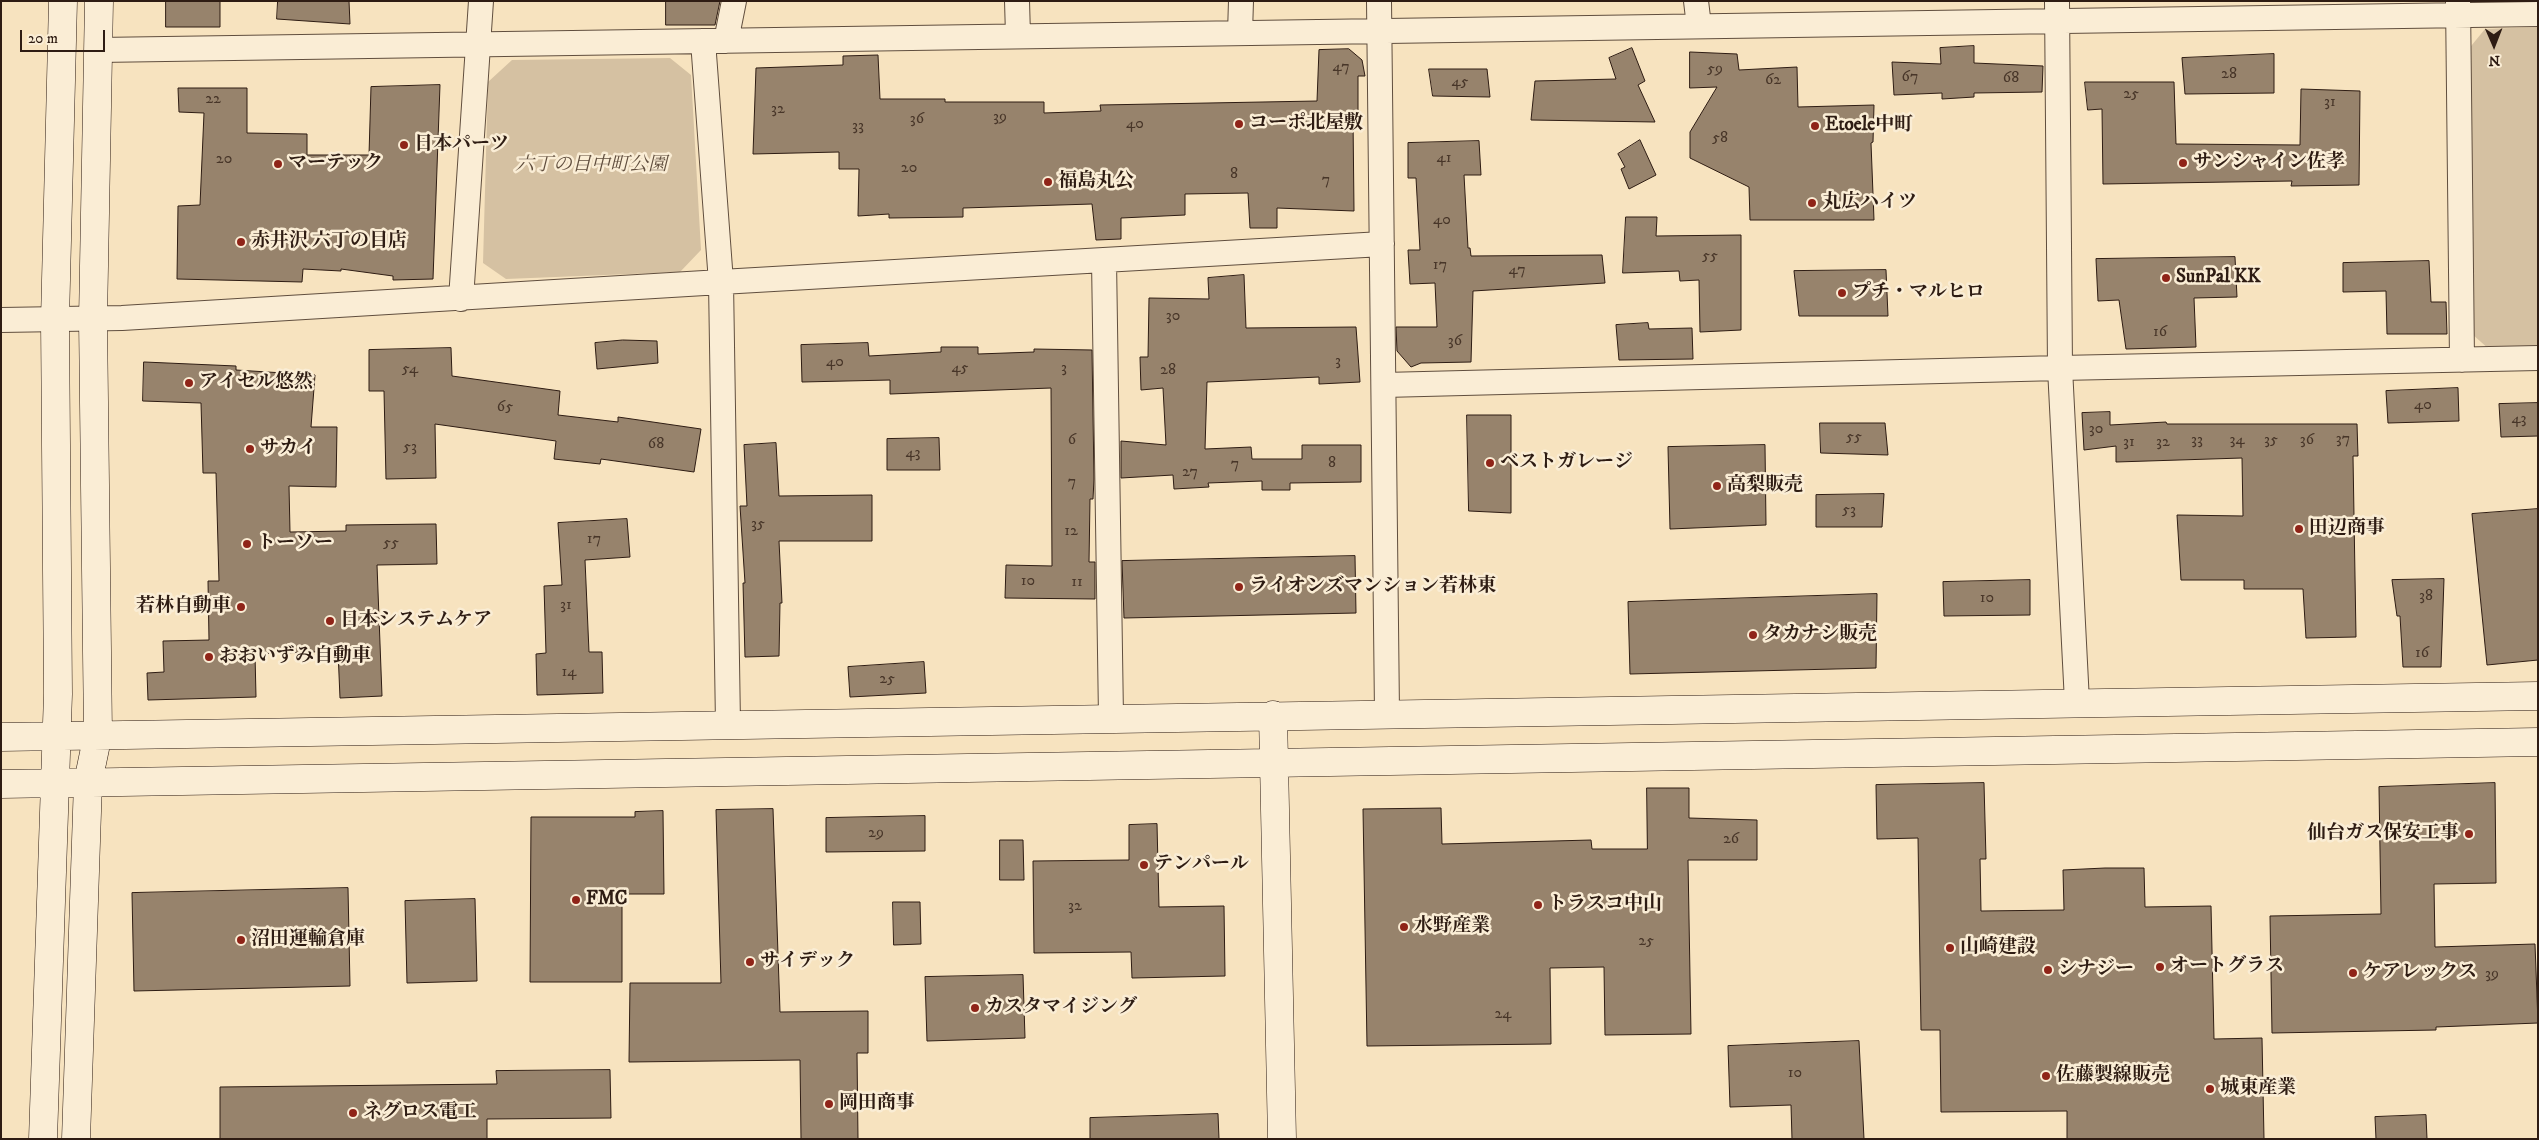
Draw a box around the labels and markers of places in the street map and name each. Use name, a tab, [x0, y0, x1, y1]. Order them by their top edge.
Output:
place label: コーポ北屋敷	[1249, 113, 1363, 135]
place label: Etoele中町	[1825, 115, 1913, 137]
marker: コーポ北屋敷	[1233, 118, 1245, 130]
marker: Etoele中町	[1809, 120, 1821, 132]
place label: 日本パーツ	[414, 134, 509, 156]
marker: 日本パーツ	[398, 139, 410, 151]
place label: サンシャイン佐孝	[2193, 152, 2345, 174]
place label: マーテック	[288, 153, 383, 175]
marker: サンシャイン佐孝	[2177, 157, 2189, 169]
marker: マーテック	[272, 158, 284, 170]
place label: 福島丸公	[1058, 171, 1134, 193]
marker: 福島丸公	[1042, 176, 1054, 188]
place label: 丸広ハイツ	[1822, 192, 1917, 214]
marker: 丸広ハイツ	[1806, 197, 1818, 209]
place label: 赤井沢 六丁の目店	[251, 231, 407, 253]
marker: 赤井沢 六丁の目店	[235, 236, 247, 248]
place label: SunPal KK	[2176, 267, 2261, 289]
marker: SunPal KK	[2160, 272, 2172, 284]
place label: プチ・マルヒロ	[1852, 282, 1985, 304]
marker: プチ・マルヒロ	[1836, 287, 1848, 299]
place label: アイセル悠然	[199, 372, 313, 394]
marker: アイセル悠然	[183, 377, 195, 389]
place label: サカイ	[260, 438, 317, 460]
marker: サカイ	[244, 443, 256, 455]
place label: ベストガレージ	[1500, 452, 1633, 474]
marker: ベストガレージ	[1484, 457, 1496, 469]
place label: 高梨販売	[1727, 475, 1803, 497]
marker: 高梨販売	[1711, 480, 1723, 492]
place label: 田辺商事	[2309, 518, 2385, 540]
marker: 田辺商事	[2293, 523, 2305, 535]
place label: トーソー	[257, 533, 333, 555]
marker: トーソー	[241, 538, 253, 550]
place label: ライオンズマンション若林東	[1249, 576, 1496, 598]
marker: ライオンズマンション若林東	[1233, 581, 1245, 593]
place label: 若林自動車	[136, 596, 231, 618]
marker: 若林自動車	[235, 601, 247, 613]
place label: 日本システムケア	[340, 610, 492, 632]
marker: 日本システムケア	[324, 615, 336, 627]
place label: タカナシ販売	[1763, 624, 1877, 646]
marker: タカナシ販売	[1747, 629, 1759, 641]
place label: おおいずみ自動車	[219, 646, 371, 668]
marker: おおいずみ自動車	[203, 651, 215, 663]
place label: 仙台ガス保安工事	[2307, 823, 2459, 845]
marker: 仙台ガス保安工事	[2463, 828, 2475, 840]
place label: テンパール	[1154, 854, 1249, 876]
marker: テンパール	[1138, 859, 1150, 871]
place label: FMC	[586, 889, 627, 911]
marker: FMC	[570, 894, 582, 906]
place label: トラスコ中山	[1548, 894, 1662, 916]
marker: トラスコ中山	[1532, 899, 1544, 911]
place label: 水野産業	[1414, 916, 1490, 938]
marker: 水野産業	[1398, 921, 1410, 933]
place label: 沼田運輸倉庫	[251, 929, 365, 951]
marker: 沼田運輸倉庫	[235, 934, 247, 946]
place label: 山崎建設	[1960, 937, 2036, 959]
marker: 山崎建設	[1944, 942, 1956, 954]
place label: サイデック	[760, 951, 855, 973]
marker: サイデック	[744, 956, 756, 968]
place label: オートグラス	[2170, 956, 2284, 978]
place label: シナジー	[2058, 959, 2134, 981]
marker: オートグラス	[2154, 961, 2166, 973]
place label: ケアレックス	[2363, 962, 2477, 984]
marker: シナジー	[2042, 964, 2054, 976]
marker: ケアレックス	[2347, 967, 2359, 979]
place label: カスタマイジング	[985, 997, 1137, 1019]
marker: カスタマイジング	[969, 1002, 981, 1014]
place label: 佐藤製線販売	[2056, 1065, 2170, 1087]
marker: 佐藤製線販売	[2040, 1070, 2052, 1082]
place label: 城東産業	[2220, 1078, 2296, 1100]
marker: 城東産業	[2204, 1083, 2216, 1095]
place label: 岡田商事	[839, 1093, 915, 1115]
marker: 岡田商事	[823, 1098, 835, 1110]
place label: ネグロス電工	[363, 1102, 477, 1124]
marker: ネグロス電工	[347, 1107, 359, 1119]

